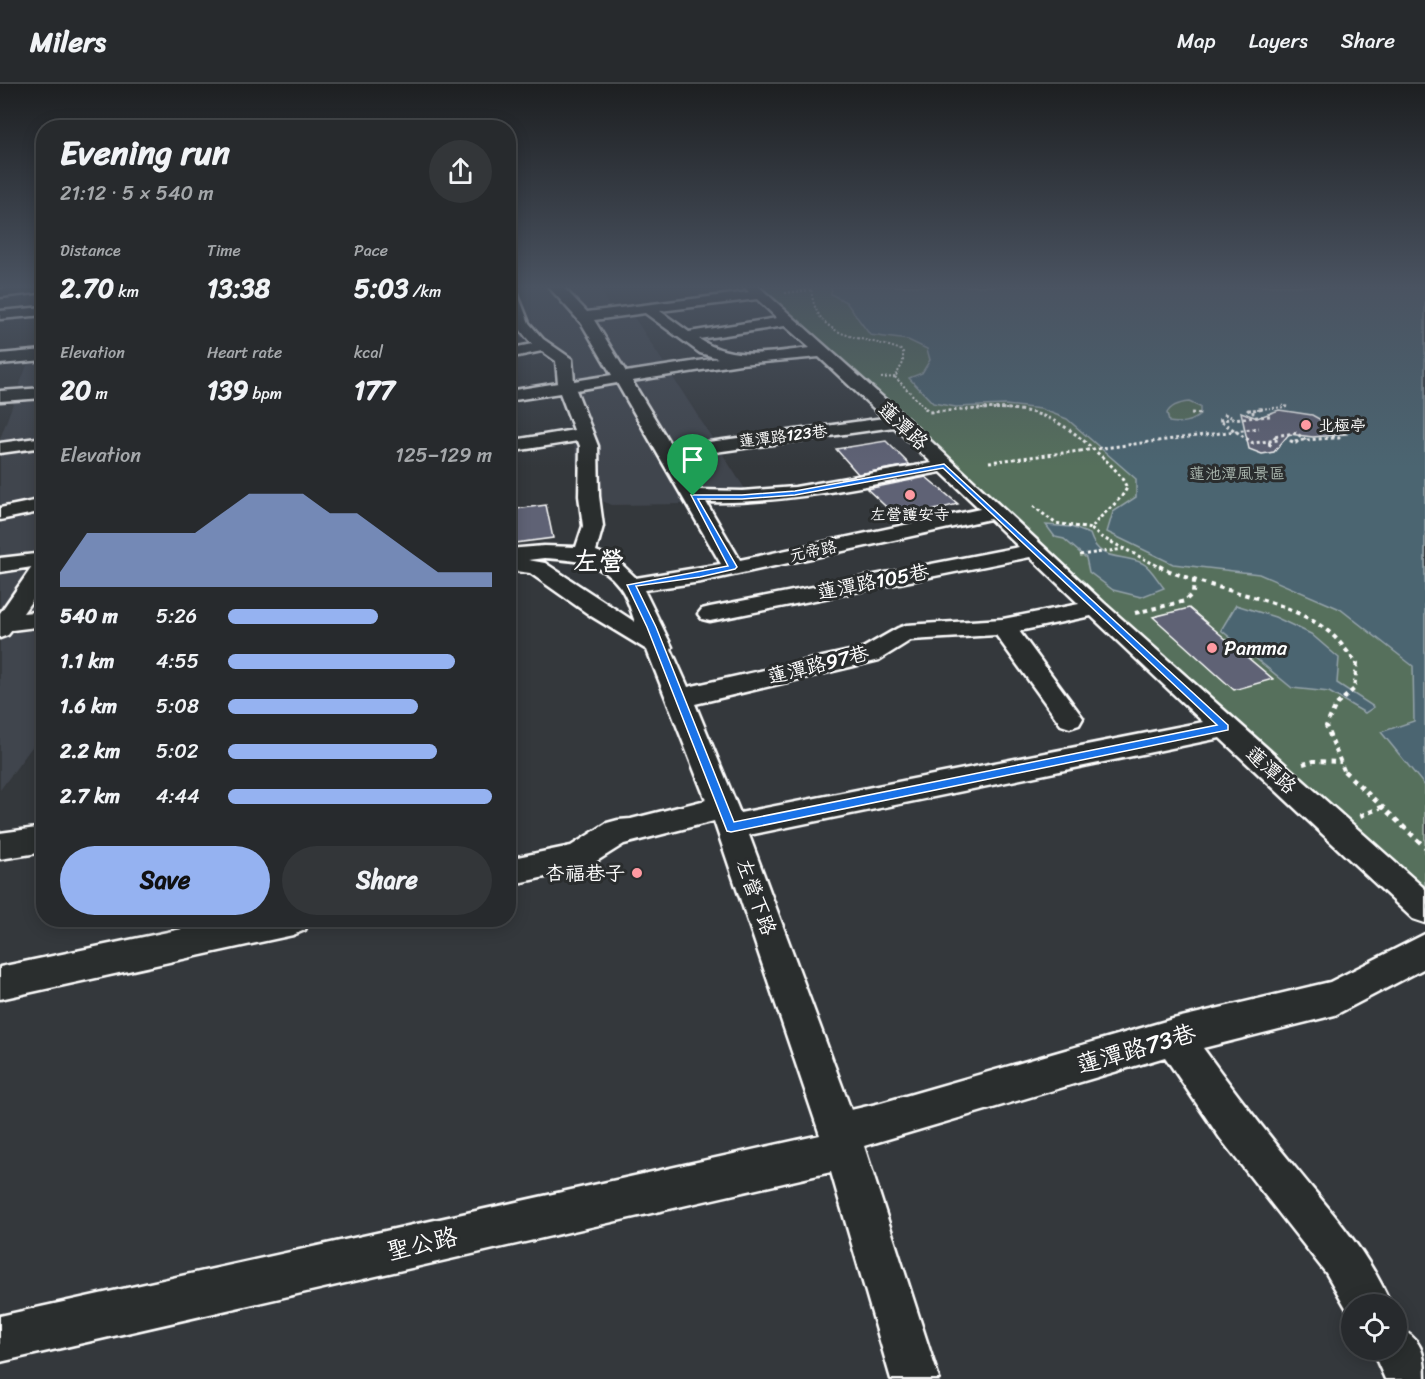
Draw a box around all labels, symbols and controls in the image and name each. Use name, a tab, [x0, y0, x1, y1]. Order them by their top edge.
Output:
text: Milers	[30, 17, 106, 66]
text: Map	[1177, 22, 1216, 60]
text: Layers	[1249, 22, 1308, 60]
text: Share	[1341, 22, 1395, 60]
text: Evening run	[60, 124, 230, 182]
button: share	[429, 140, 492, 203]
text: 21:12 · 5 × 540 m	[60, 176, 214, 211]
text: Distance	[60, 236, 121, 265]
text: Time	[207, 236, 241, 265]
text: Pace	[354, 236, 388, 265]
text: 2.70	[60, 265, 114, 311]
text: 13:38	[207, 265, 270, 311]
text: 5:03	[354, 265, 408, 311]
text: km	[114, 277, 139, 306]
text: /km	[408, 277, 441, 306]
text: Elevation	[60, 338, 125, 367]
text: Heart rate	[207, 338, 282, 367]
text: kcal	[354, 338, 383, 367]
text: 20	[60, 367, 91, 413]
text: 139	[207, 367, 248, 413]
text: 177	[354, 367, 395, 413]
text: m	[91, 379, 108, 408]
text: bpm	[248, 379, 282, 408]
street label: 蓮潭路	[869, 393, 938, 460]
place label: 北極亭	[1318, 411, 1366, 440]
street label: 蓮潭路123巷	[737, 416, 829, 456]
marker: 北極亭	[1299, 418, 1313, 432]
pin	[667, 434, 718, 496]
text: Elevation	[60, 438, 141, 473]
text: 125–129 m	[395, 438, 492, 473]
icon: arrive	[676, 443, 709, 476]
park label: 蓮池潭風景區	[1189, 459, 1285, 488]
marker: 左營護安寺	[903, 488, 917, 502]
place label: 左營護安寺	[870, 500, 950, 529]
street label: 元帝路	[787, 532, 839, 570]
district label: 左營	[573, 538, 625, 584]
street label: 蓮潭路105巷	[814, 554, 933, 610]
text: 540 m	[60, 599, 118, 634]
text: 5:26	[156, 599, 197, 634]
place label: Pamma	[1224, 631, 1288, 666]
street label: 蓮潭路97巷	[763, 635, 874, 695]
marker: Pamma	[1205, 641, 1219, 655]
text: 1.1 km	[60, 644, 114, 679]
text: 4:55	[156, 644, 199, 679]
text: 1.6 km	[60, 689, 117, 724]
text: 5:08	[156, 689, 199, 724]
text: 2.2 km	[60, 734, 120, 769]
text: 5:02	[156, 734, 198, 769]
street label: 蓮潭路	[1237, 737, 1306, 804]
text: 2.7 km	[60, 779, 120, 814]
text: 4:44	[156, 779, 200, 814]
button: Save	[60, 846, 270, 915]
button: Share	[282, 846, 492, 915]
street label: 左營下路	[726, 853, 786, 942]
place label: 杏福巷子	[545, 856, 625, 891]
marker: 杏福巷子	[630, 866, 644, 880]
street label: 蓮潭路73巷	[1071, 1012, 1201, 1086]
street label: 聖公路	[382, 1215, 462, 1273]
map controls	[1341, 1294, 1407, 1360]
button: locate	[1341, 1294, 1407, 1360]

